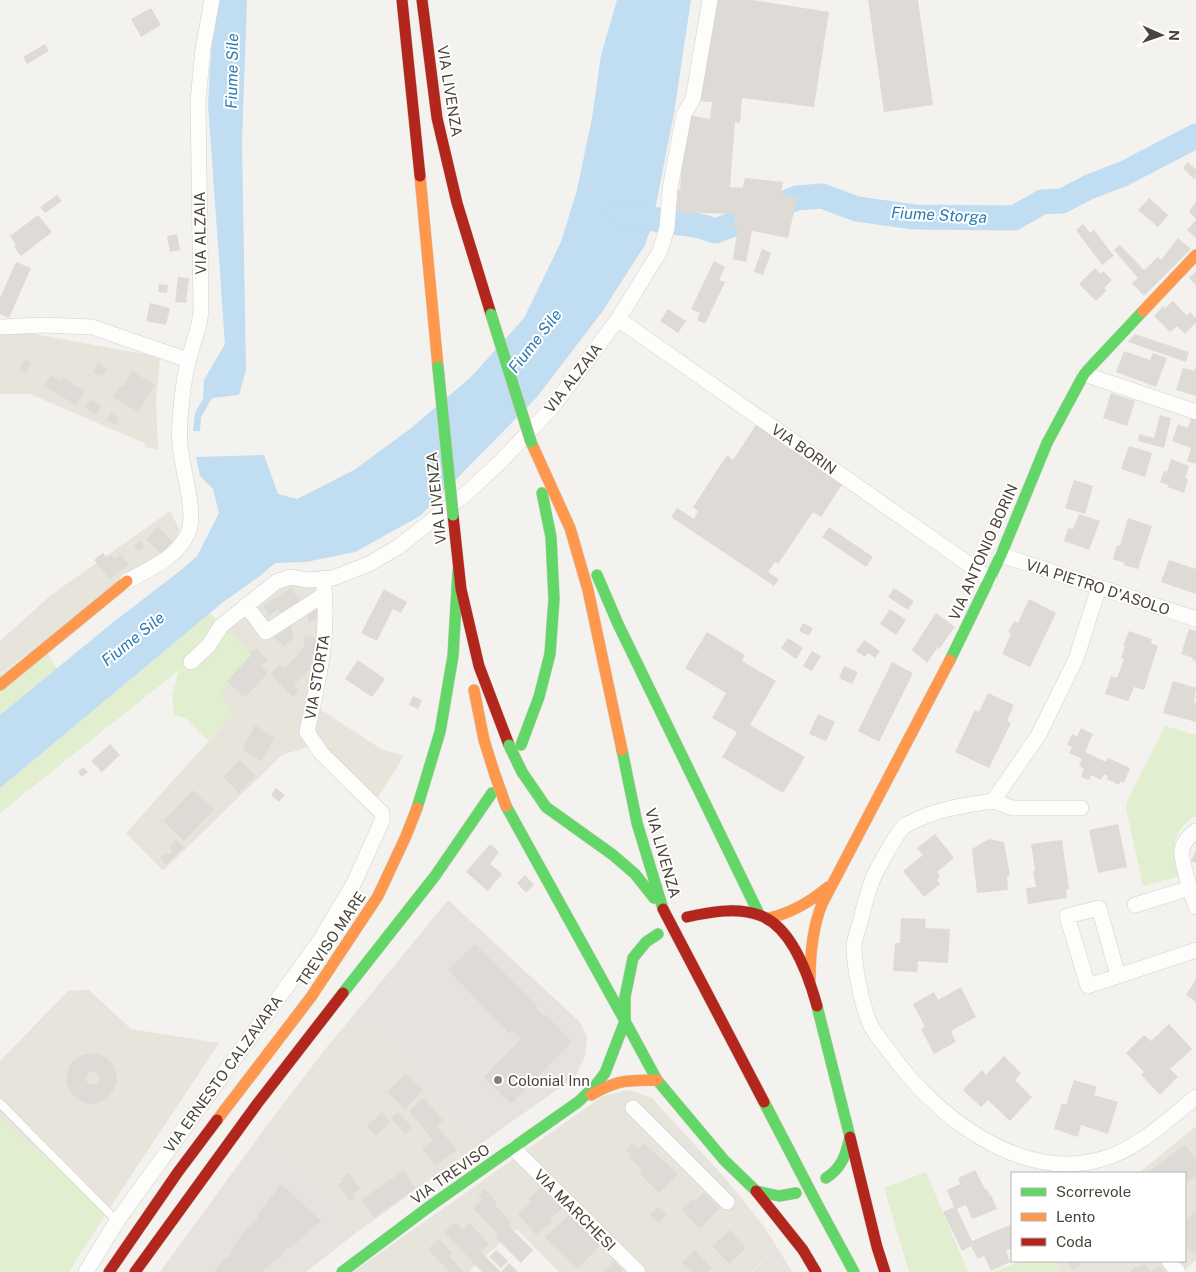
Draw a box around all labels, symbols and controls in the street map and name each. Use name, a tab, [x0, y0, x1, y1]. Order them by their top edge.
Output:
north arrow	[1136, 10, 1186, 60]
text: N	[1166, 30, 1182, 41]
water label: Fiume Sile	[222, 33, 242, 109]
street label: VIA LIVENZA	[434, 44, 466, 138]
street label: VIA ALZAIA	[191, 191, 209, 275]
water label: Fiume Storga	[890, 203, 988, 227]
water label: Fiume Sile	[504, 305, 566, 377]
street label: VIA ALZAIA	[541, 340, 605, 416]
street label: VIA BORIN	[768, 420, 840, 478]
street label: VIA LIVENZA	[423, 451, 449, 545]
street label: VIA ANTONIO BORIN	[945, 481, 1021, 623]
street label: VIA PIETRO D'ASOLO	[1024, 556, 1172, 618]
water label: Fiume Sile	[98, 608, 169, 670]
street label: VIA STORTA	[301, 633, 333, 721]
street label: VIA LIVENZA	[642, 806, 684, 900]
street label: TREVISO MARE	[293, 888, 369, 990]
street label: VIA ERNESTO CALZAVARA	[160, 992, 286, 1156]
place label: Colonial Inn	[508, 1072, 590, 1089]
marker: Colonial Inn	[492, 1074, 504, 1086]
street label: VIA TREVISO	[407, 1141, 493, 1207]
street label: VIA MARCHESI	[531, 1166, 619, 1254]
legend	[1011, 1172, 1186, 1262]
text: Scorrevole	[1056, 1183, 1131, 1200]
text: Lento	[1056, 1208, 1095, 1225]
text: Coda	[1056, 1233, 1092, 1250]

